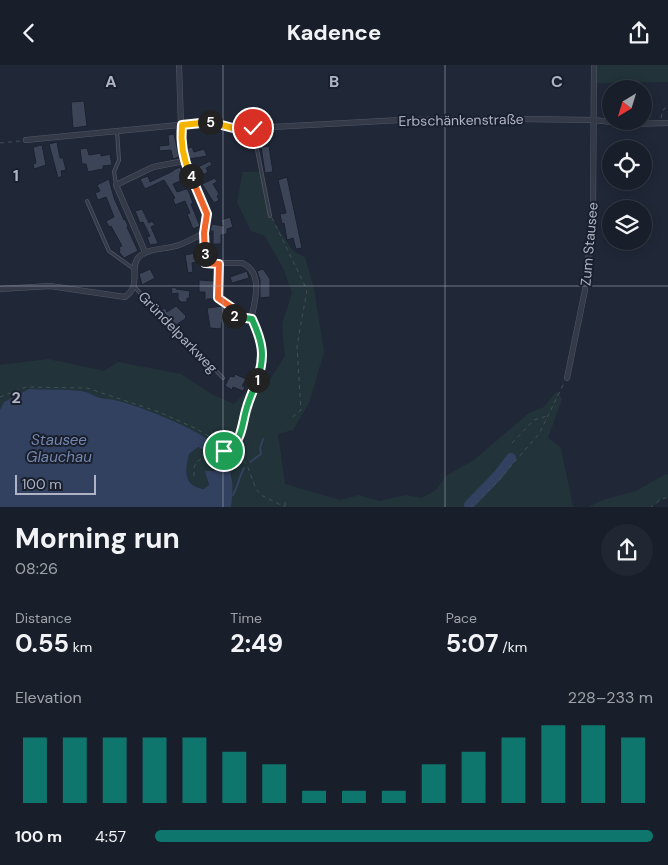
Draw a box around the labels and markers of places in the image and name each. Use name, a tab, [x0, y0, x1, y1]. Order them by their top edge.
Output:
pin	[232, 107, 274, 149]
pin: 5	[198, 109, 222, 135]
pin: 4	[178, 163, 204, 189]
pin: 3	[192, 241, 218, 267]
pin: 2	[222, 303, 246, 329]
pin: 1	[244, 367, 270, 393]
pin	[203, 430, 245, 472]

